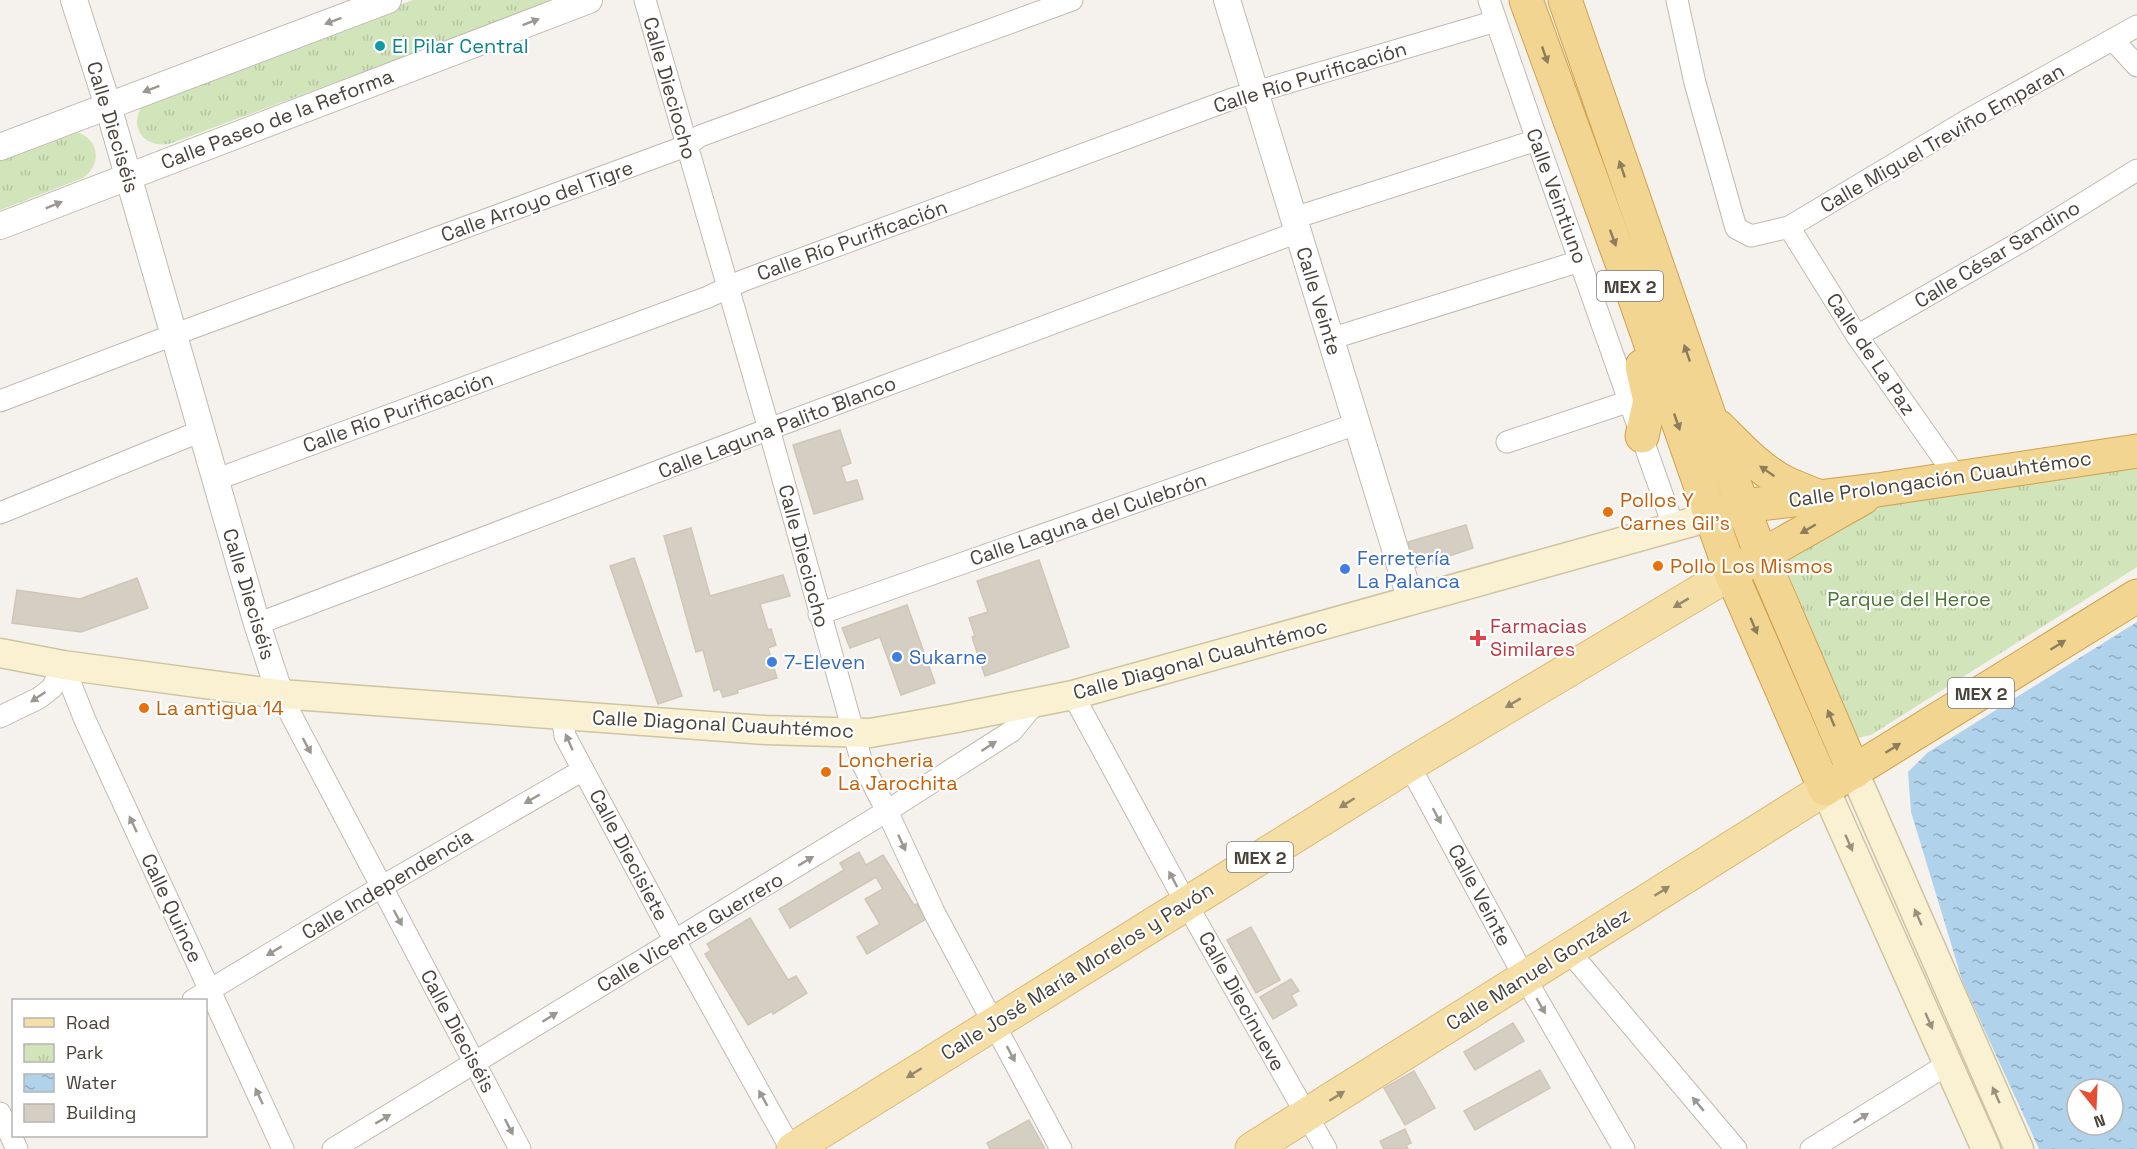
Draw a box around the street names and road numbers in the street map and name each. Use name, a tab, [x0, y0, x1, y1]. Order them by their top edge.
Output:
street label: Calle Dieciocho	[637, 14, 703, 162]
street label: Calle Río Purificación	[1210, 35, 1410, 119]
street label: Calle Miguel Treviño Emparan	[1815, 57, 2069, 219]
street label: Calle Dieciséis	[81, 58, 145, 196]
street label: Calle Paseo de la Reforma	[157, 63, 397, 175]
street label: Calle Veintiuno	[1520, 125, 1594, 267]
street label: Calle Arroyo del Tigre	[437, 154, 637, 248]
street label: Calle Río Purificación	[753, 193, 951, 287]
street label: Calle César Sandino	[1909, 194, 2085, 314]
street label: Calle Veinte	[1290, 244, 1348, 358]
road number: MEX 2	[1597, 271, 1663, 301]
street label: Calle de La Paz	[1820, 288, 1922, 420]
street label: Calle Río Purificación	[299, 365, 497, 459]
street label: Calle Laguna Palito Blanco	[654, 370, 900, 484]
street label: Calle Prolongación Cuauhtémoc	[1787, 445, 2093, 513]
street label: Calle Laguna del Culebrón	[966, 466, 1210, 572]
street label: Calle Dieciocho	[772, 482, 836, 630]
street label: Calle Dieciséis	[217, 525, 281, 663]
street label: Calle Diagonal Cuauhtémoc	[1070, 613, 1330, 705]
road number: MEX 2	[1948, 678, 2014, 708]
street label: Calle Diagonal Cuauhtémoc	[591, 704, 855, 744]
street label: Calle Diecisiete	[583, 785, 675, 925]
street label: Calle Independencia	[297, 823, 477, 945]
street label: Calle Veinte	[1442, 840, 1518, 950]
road number: MEX 2	[1227, 842, 1293, 872]
street label: Calle Quince	[135, 849, 209, 967]
street label: Calle Vicente Guerrero	[592, 866, 788, 998]
street label: Calle José María Morelos y Pavón	[936, 876, 1218, 1066]
street label: Calle Manuel González	[1441, 902, 1635, 1036]
street label: Calle Diecinueve	[1193, 926, 1291, 1076]
street label: Calle Dieciséis	[415, 965, 501, 1097]

